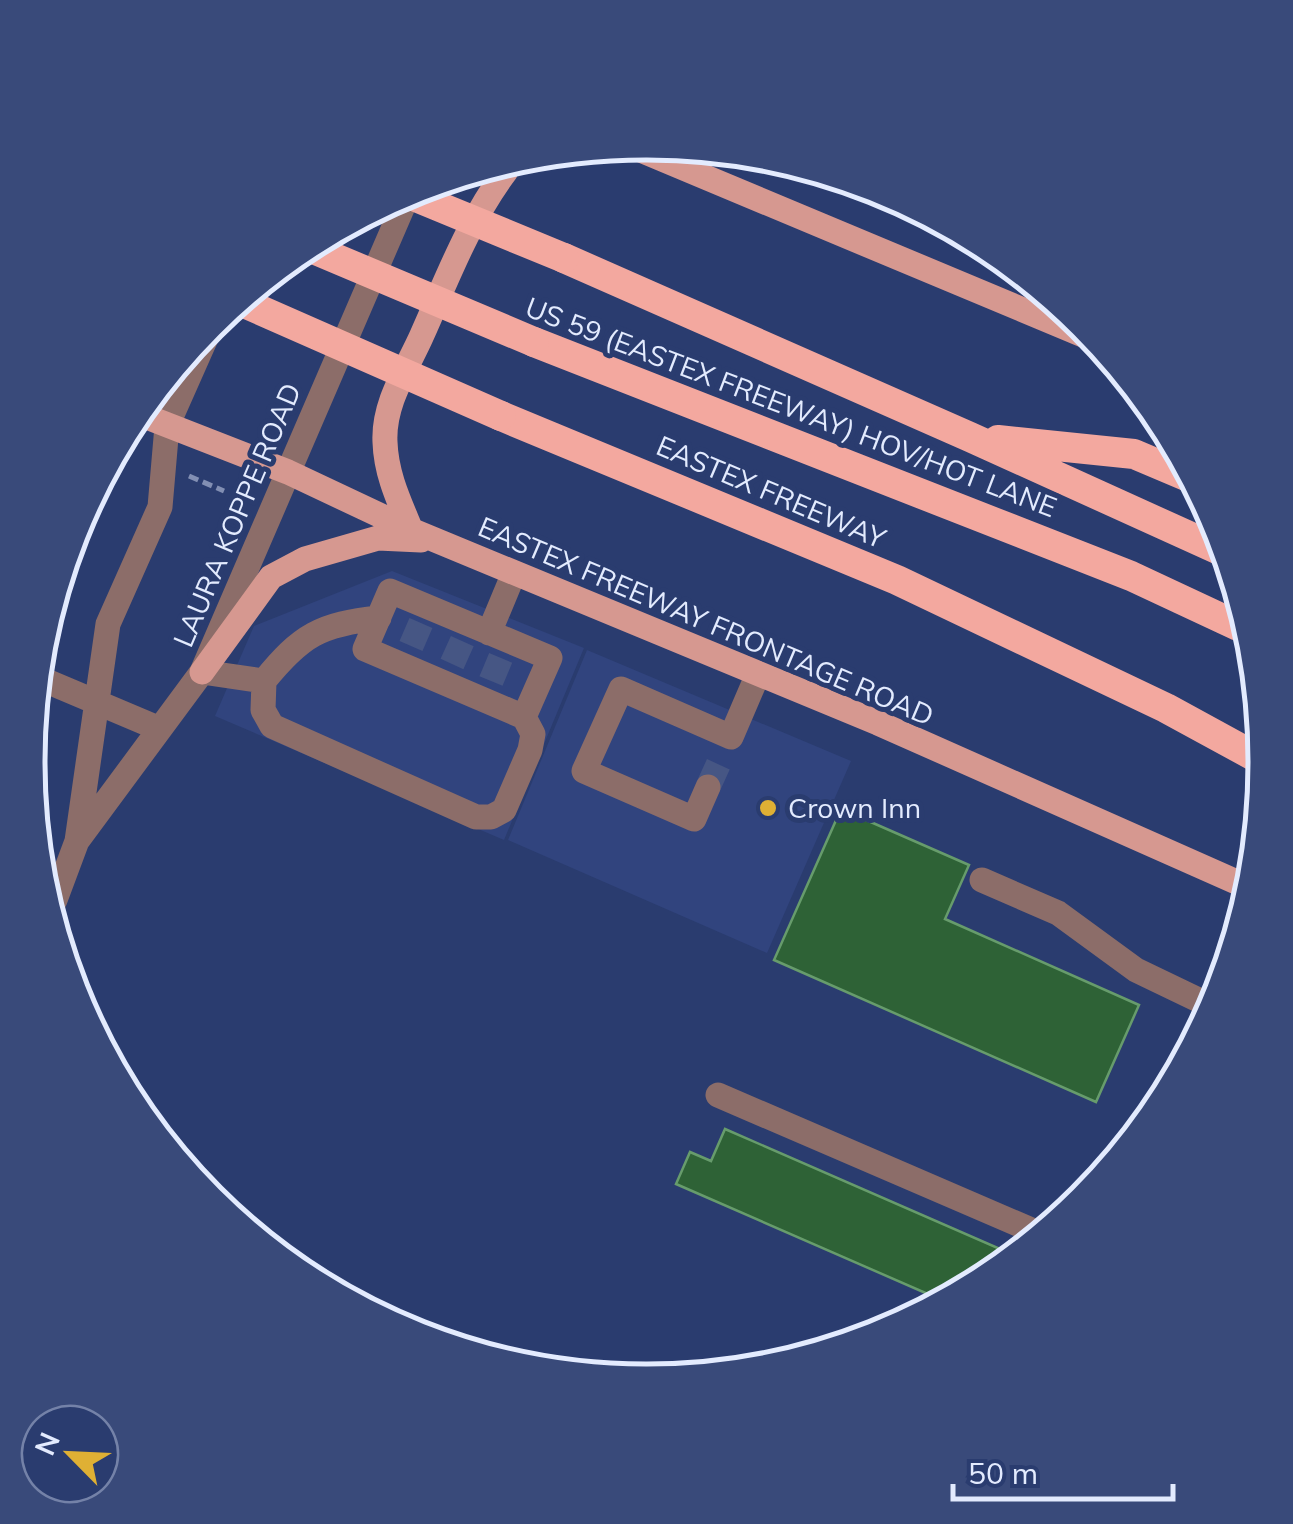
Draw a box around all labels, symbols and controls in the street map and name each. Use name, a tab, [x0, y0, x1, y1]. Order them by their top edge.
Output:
street label: US 59 (EASTEX FREEWAY) HOV/HOT LANE	[521, 290, 1061, 524]
street label: LAURA KOPPE ROAD	[165, 378, 308, 652]
street label: EASTEX FREEWAY	[651, 429, 891, 555]
street label: EASTEX FREEWAY FRONTAGE ROAD	[473, 508, 939, 733]
place label: Crown Inn	[788, 790, 921, 825]
marker: Crown Inn	[757, 797, 779, 819]
north arrow	[20, 1404, 120, 1504]
text: N	[26, 1427, 67, 1460]
scale bar	[953, 1439, 1173, 1501]
text: 50 m	[968, 1454, 1038, 1492]

